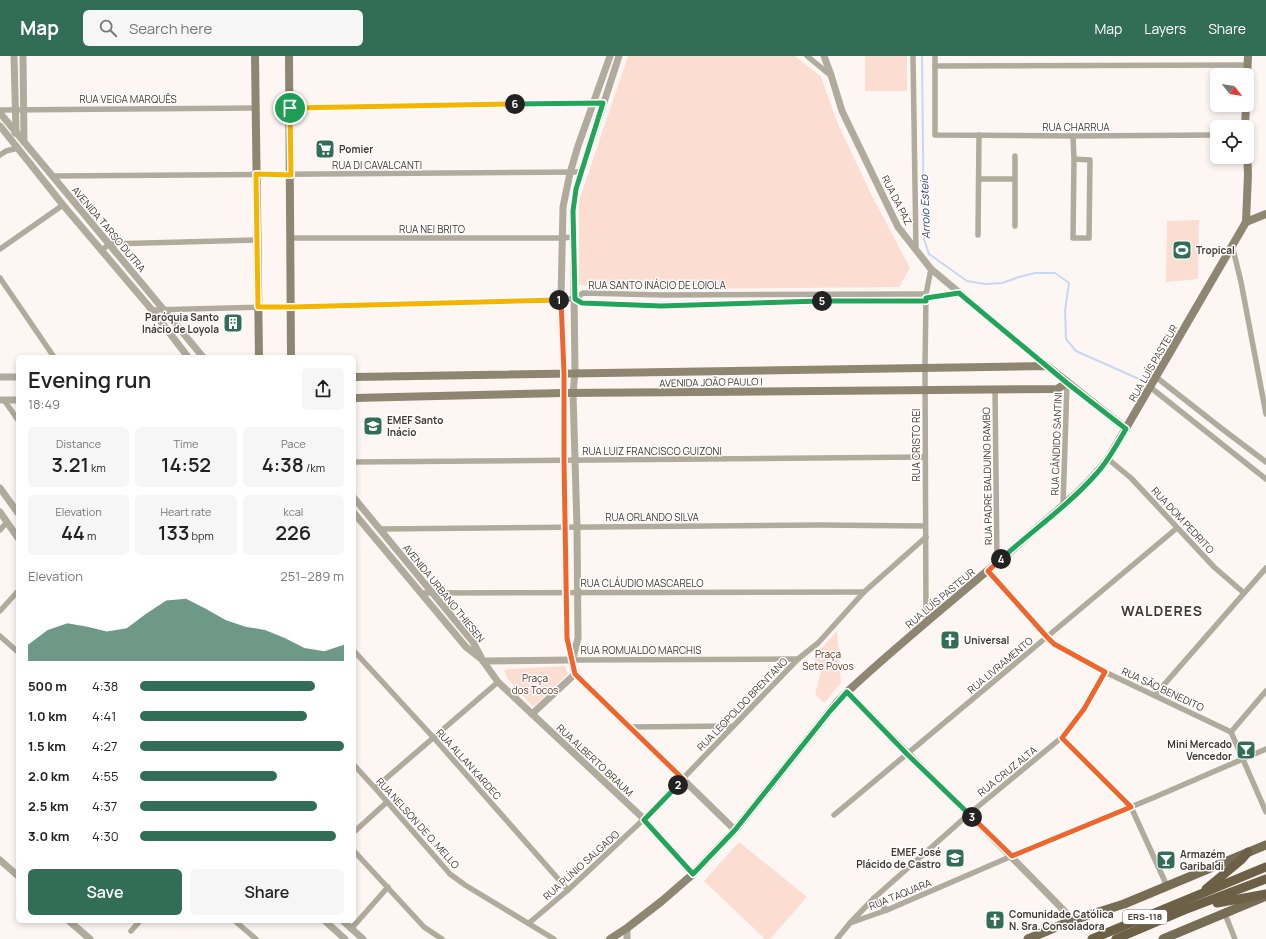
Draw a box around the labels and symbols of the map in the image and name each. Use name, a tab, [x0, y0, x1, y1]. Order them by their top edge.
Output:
north arrow	[1210, 68, 1254, 112]
pin	[273, 91, 307, 125]
street label: RUA VEIGA MARQUÊS	[79, 92, 177, 106]
pin: 6	[505, 94, 525, 114]
street label: RUA CHARRUA	[1042, 120, 1110, 134]
supermarket icon: Pomier	[314, 138, 336, 160]
place label: Pomier	[339, 142, 373, 156]
street label: RUA DI CAVALCANTI	[332, 158, 422, 172]
street label: RUA DA PAZ	[878, 173, 916, 227]
water label: Arroio Esteio	[916, 173, 933, 239]
street label: AVENIDA TARSO DUTRA	[69, 183, 149, 275]
street label: RUA NEI BRITO	[399, 222, 465, 236]
sports icon: Tropical	[1171, 239, 1193, 261]
place label: Tropical	[1196, 243, 1235, 257]
street label: RUA SANTO INÁCIO DE LOIOLA	[588, 278, 726, 292]
pin: 1	[549, 290, 569, 310]
pin: 5	[812, 291, 832, 311]
place label: Paróquia Santo Inácio de Loyola	[142, 310, 219, 336]
building icon: Paróquia Santo Inácio de Loyola	[222, 312, 244, 334]
street label: RUA LUÍS PASTEUR	[1125, 322, 1181, 404]
street label: AVENIDA JOÃO PAULO I	[659, 374, 763, 390]
street label: RUA CÂNDIDO SANTINI	[1047, 392, 1065, 496]
street label: RUA PADRE BALDUINO RAMBO	[979, 407, 995, 545]
street label: RUA CRISTO REI	[909, 409, 923, 481]
place label: EMEF Santo Inácio	[387, 413, 443, 439]
school or university icon: EMEF Santo Inácio	[362, 415, 384, 437]
street label: RUA LUIZ FRANCISCO GUIZONI	[582, 444, 722, 458]
street label: RUA DOM PEDRITO	[1149, 484, 1217, 556]
street label: RUA ORLANDO SILVA	[605, 510, 699, 524]
street label: AVENIDA URBANO THIESEN	[400, 541, 488, 645]
pin: 4	[991, 549, 1011, 569]
street label: RUA LUÍS PASTEUR	[902, 565, 978, 631]
street label: RUA CLÁUDIO MASCARELO	[580, 576, 704, 590]
district label: WALDERES	[1121, 601, 1203, 620]
church icon: Universal	[939, 629, 961, 651]
place label: Universal	[964, 633, 1009, 647]
street label: RUA LIVRAMENTO	[964, 633, 1036, 697]
street label: RUA ROMUALDO MARCHIS	[581, 643, 701, 657]
park label: Praça Sete Povos	[802, 647, 854, 673]
street label: RUA LEOPOLDO BRENTANO	[694, 654, 790, 754]
street label: RUA SÃO BENEDITO	[1119, 664, 1207, 714]
park label: Praça dos Tocos	[512, 671, 558, 697]
street label: RUA ALBERTO BRAUM	[554, 721, 636, 799]
street label: RUA ALLAN KARDEC	[433, 726, 505, 802]
place label: Mini Mercado Vencedor	[1167, 737, 1232, 763]
bar icon: Mini Mercado Vencedor	[1235, 739, 1257, 761]
street label: RUA CRUZ ALTA	[974, 742, 1040, 799]
street label: RUA NELSON DE O. MELLO	[373, 774, 463, 872]
pin: 2	[668, 775, 688, 795]
pin: 3	[962, 807, 982, 827]
street label: RUA PLÍNIO SALGADO	[540, 827, 622, 903]
place label: EMEF José Plácido de Castro	[856, 845, 941, 871]
school or university icon: EMEF José Plácido de Castro	[944, 847, 966, 869]
place label: Armazém Garibaldi	[1180, 847, 1225, 873]
bar icon: Armazém Garibaldi	[1155, 849, 1177, 871]
street label: RUA TAQUARA	[867, 875, 934, 913]
place label: Comunidade Católica N. Sra. Consoladora	[1009, 907, 1114, 933]
church icon: Comunidade Católica N. Sra. Consoladora	[984, 909, 1006, 931]
road number: ERS-118	[1123, 910, 1167, 924]

